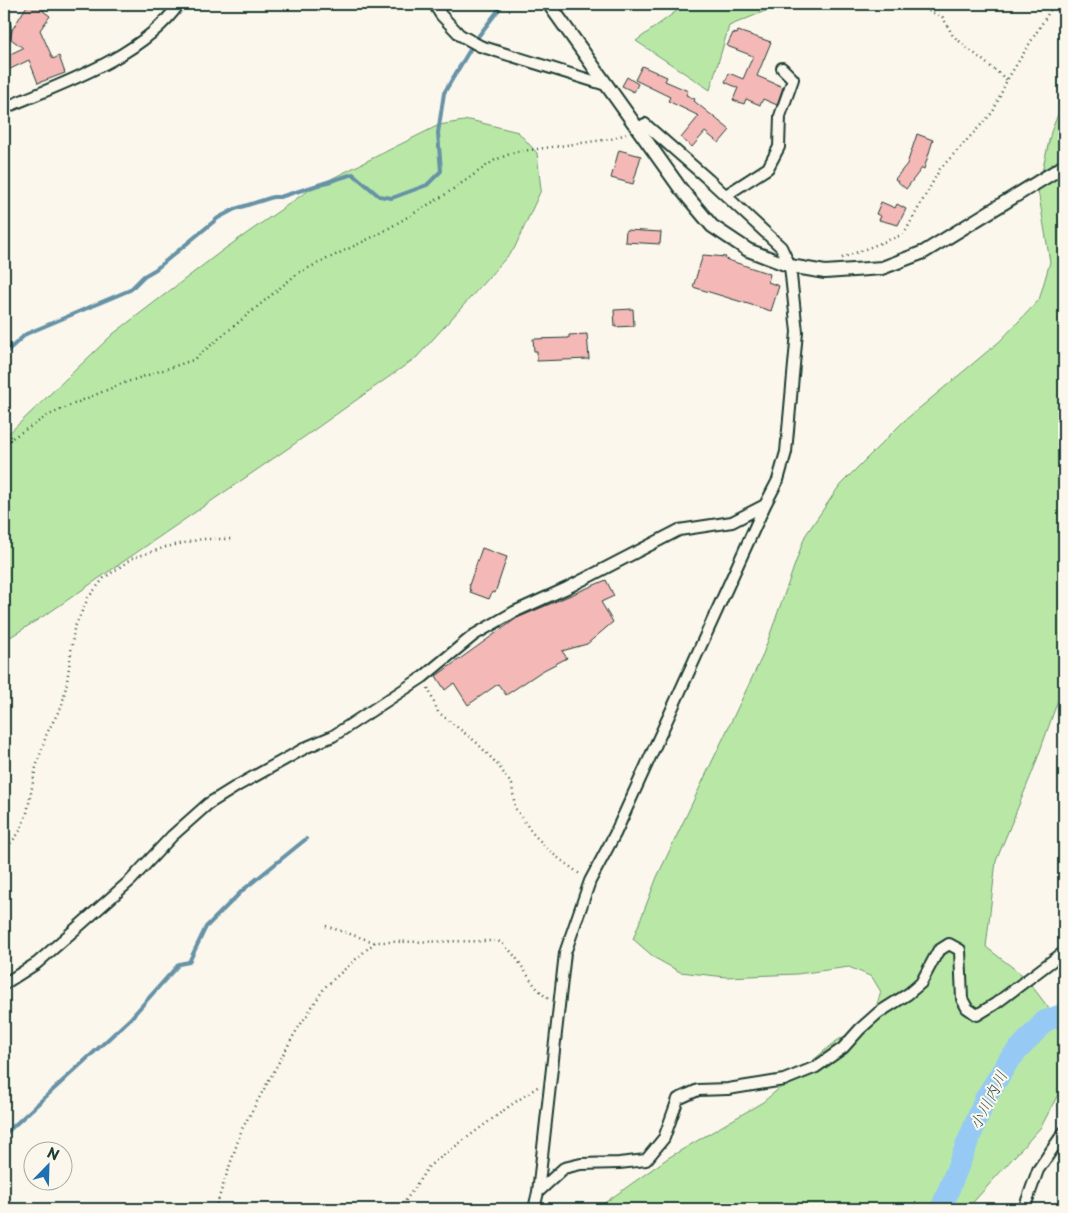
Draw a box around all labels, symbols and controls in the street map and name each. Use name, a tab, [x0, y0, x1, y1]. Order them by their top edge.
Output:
water label: 小川内川	[962, 1066, 1012, 1134]
north arrow	[22, 1140, 72, 1190]
text: N	[44, 1142, 62, 1165]

